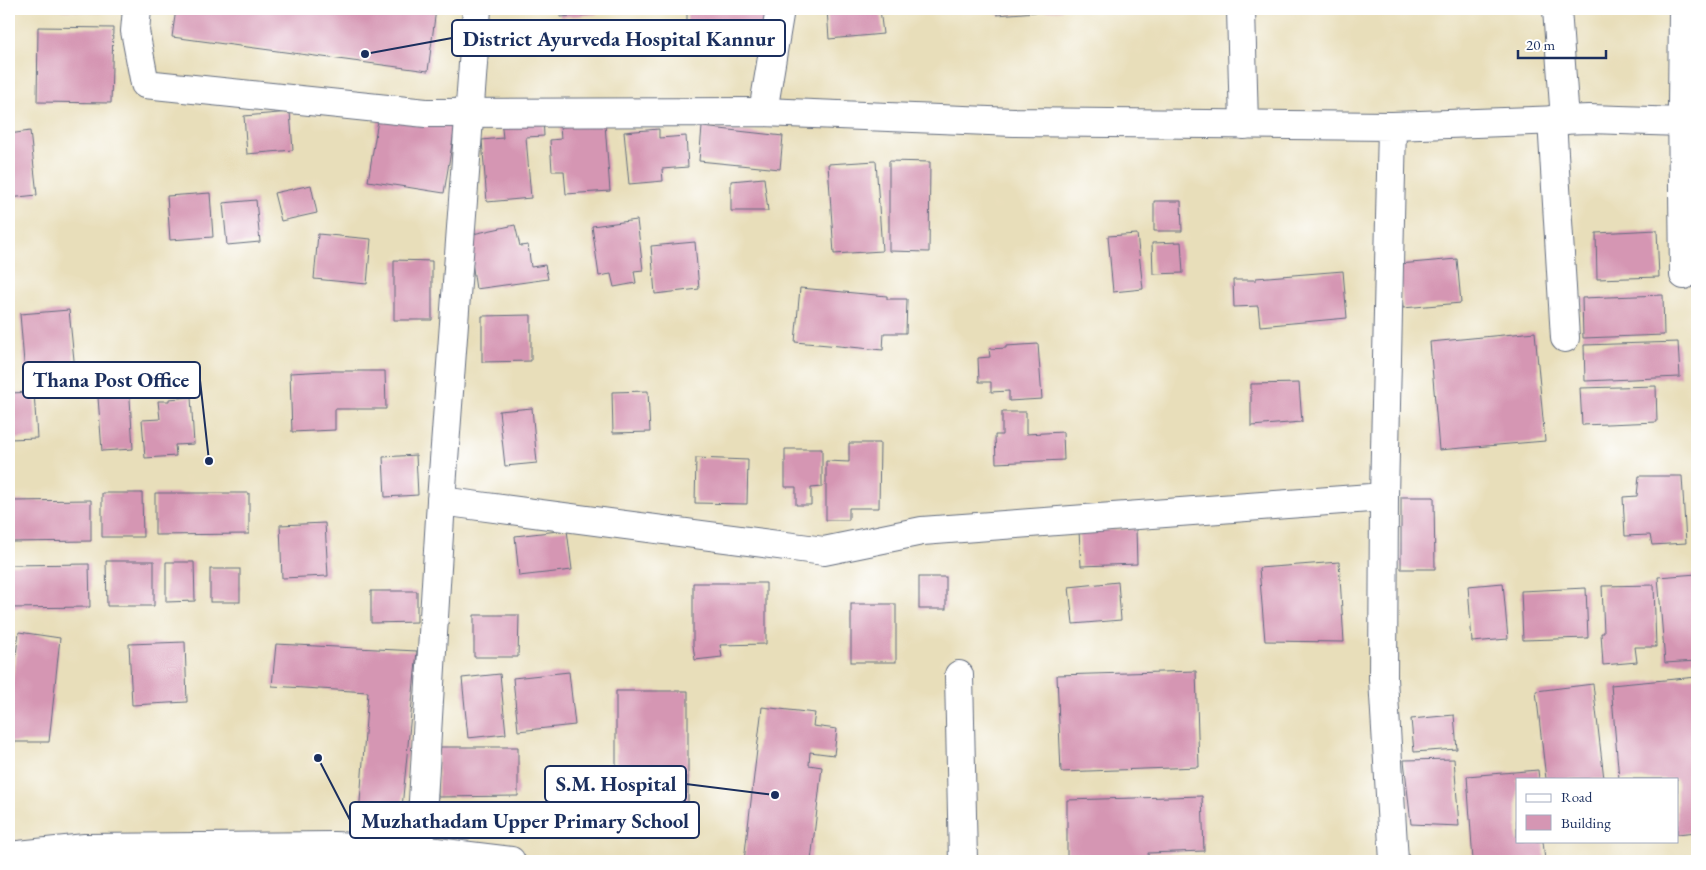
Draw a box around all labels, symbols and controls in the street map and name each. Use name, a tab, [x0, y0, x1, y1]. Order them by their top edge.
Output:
callout: District Ayurveda Hospital Kannur	[452, 20, 785, 56]
text: District Ayurveda Hospital Kannur	[463, 25, 776, 52]
scale bar	[1518, 28, 1606, 60]
text: 20 m	[1526, 35, 1555, 54]
callout: Thana Post Office	[23, 362, 200, 398]
text: Thana Post Office	[33, 366, 190, 393]
callout: S.M. Hospital	[545, 766, 686, 802]
text: S.M. Hospital	[556, 770, 676, 797]
legend	[1516, 778, 1678, 842]
text: Road	[1561, 787, 1593, 806]
callout: Muzhathadam Upper Primary School	[350, 802, 699, 838]
text: Muzhathadam Upper Primary School	[361, 807, 689, 834]
text: Building	[1561, 813, 1611, 832]

